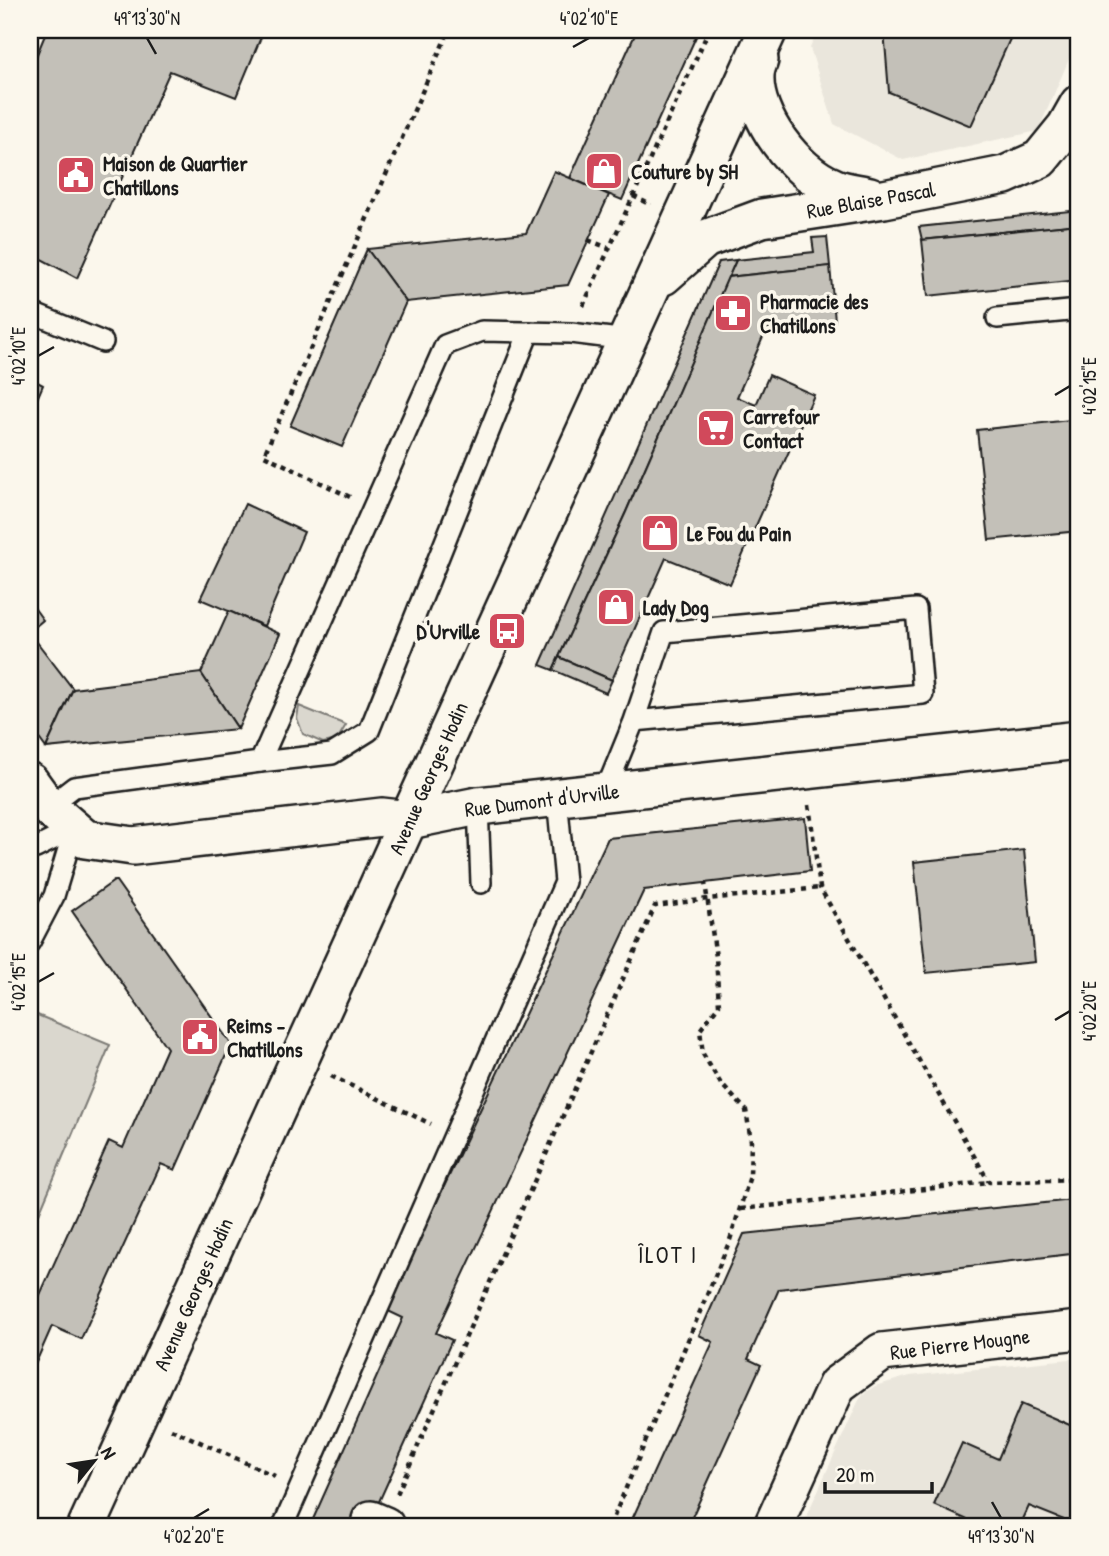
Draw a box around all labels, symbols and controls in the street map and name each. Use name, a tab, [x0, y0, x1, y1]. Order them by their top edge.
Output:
text: 49°13'30"N	[114, 6, 180, 31]
text: 4°02'10"E	[560, 6, 618, 31]
place label: Maison de Quartier Chatillons	[103, 149, 248, 202]
shop icon: Couture by SH	[583, 150, 625, 192]
public building icon: Maison de Quartier Chatillons	[55, 154, 97, 196]
place label: Couture by SH	[631, 157, 738, 187]
street label: Rue Blaise Pascal	[804, 174, 938, 226]
place label: Pharmacie des Chatillons	[760, 287, 868, 340]
pharmacy icon: Pharmacie des Chatillons	[712, 292, 754, 334]
text: 4°02'10"E	[6, 327, 31, 385]
text: 4°02'15"E	[1077, 357, 1102, 415]
place label: Carrefour Contact	[743, 402, 821, 455]
supermarket icon: Carrefour Contact	[695, 407, 737, 449]
shop icon: Le Fou du Pain	[639, 512, 681, 554]
place label: Le Fou du Pain	[687, 519, 792, 548]
shop icon: Lady Dog	[595, 586, 637, 628]
place label: Lady Dog	[643, 593, 709, 623]
bus stop icon: D'Urville	[486, 610, 528, 652]
place label: D'Urville	[416, 617, 481, 646]
street label: Avenue Georges Hodin	[381, 697, 475, 859]
street label: Rue Dumont d'Urville	[463, 776, 621, 824]
text: 4°02'15"E	[6, 953, 31, 1011]
text: 4°02'20"E	[1077, 981, 1102, 1041]
place label: Reims - Chatillons	[227, 1011, 303, 1064]
public building icon: Reims - Chatillons	[179, 1016, 221, 1058]
street label: Avenue Georges Hodin	[146, 1213, 240, 1375]
district label: ÎLOT I	[637, 1239, 698, 1270]
street label: Rue Pierre Mougne	[889, 1321, 1031, 1367]
north arrow	[60, 1426, 130, 1496]
text: N	[95, 1442, 123, 1463]
scale bar	[825, 1451, 932, 1495]
text: 20 m	[836, 1460, 874, 1489]
text: 4°02'20"E	[164, 1524, 224, 1549]
text: 49°13'30"N	[968, 1524, 1034, 1549]

